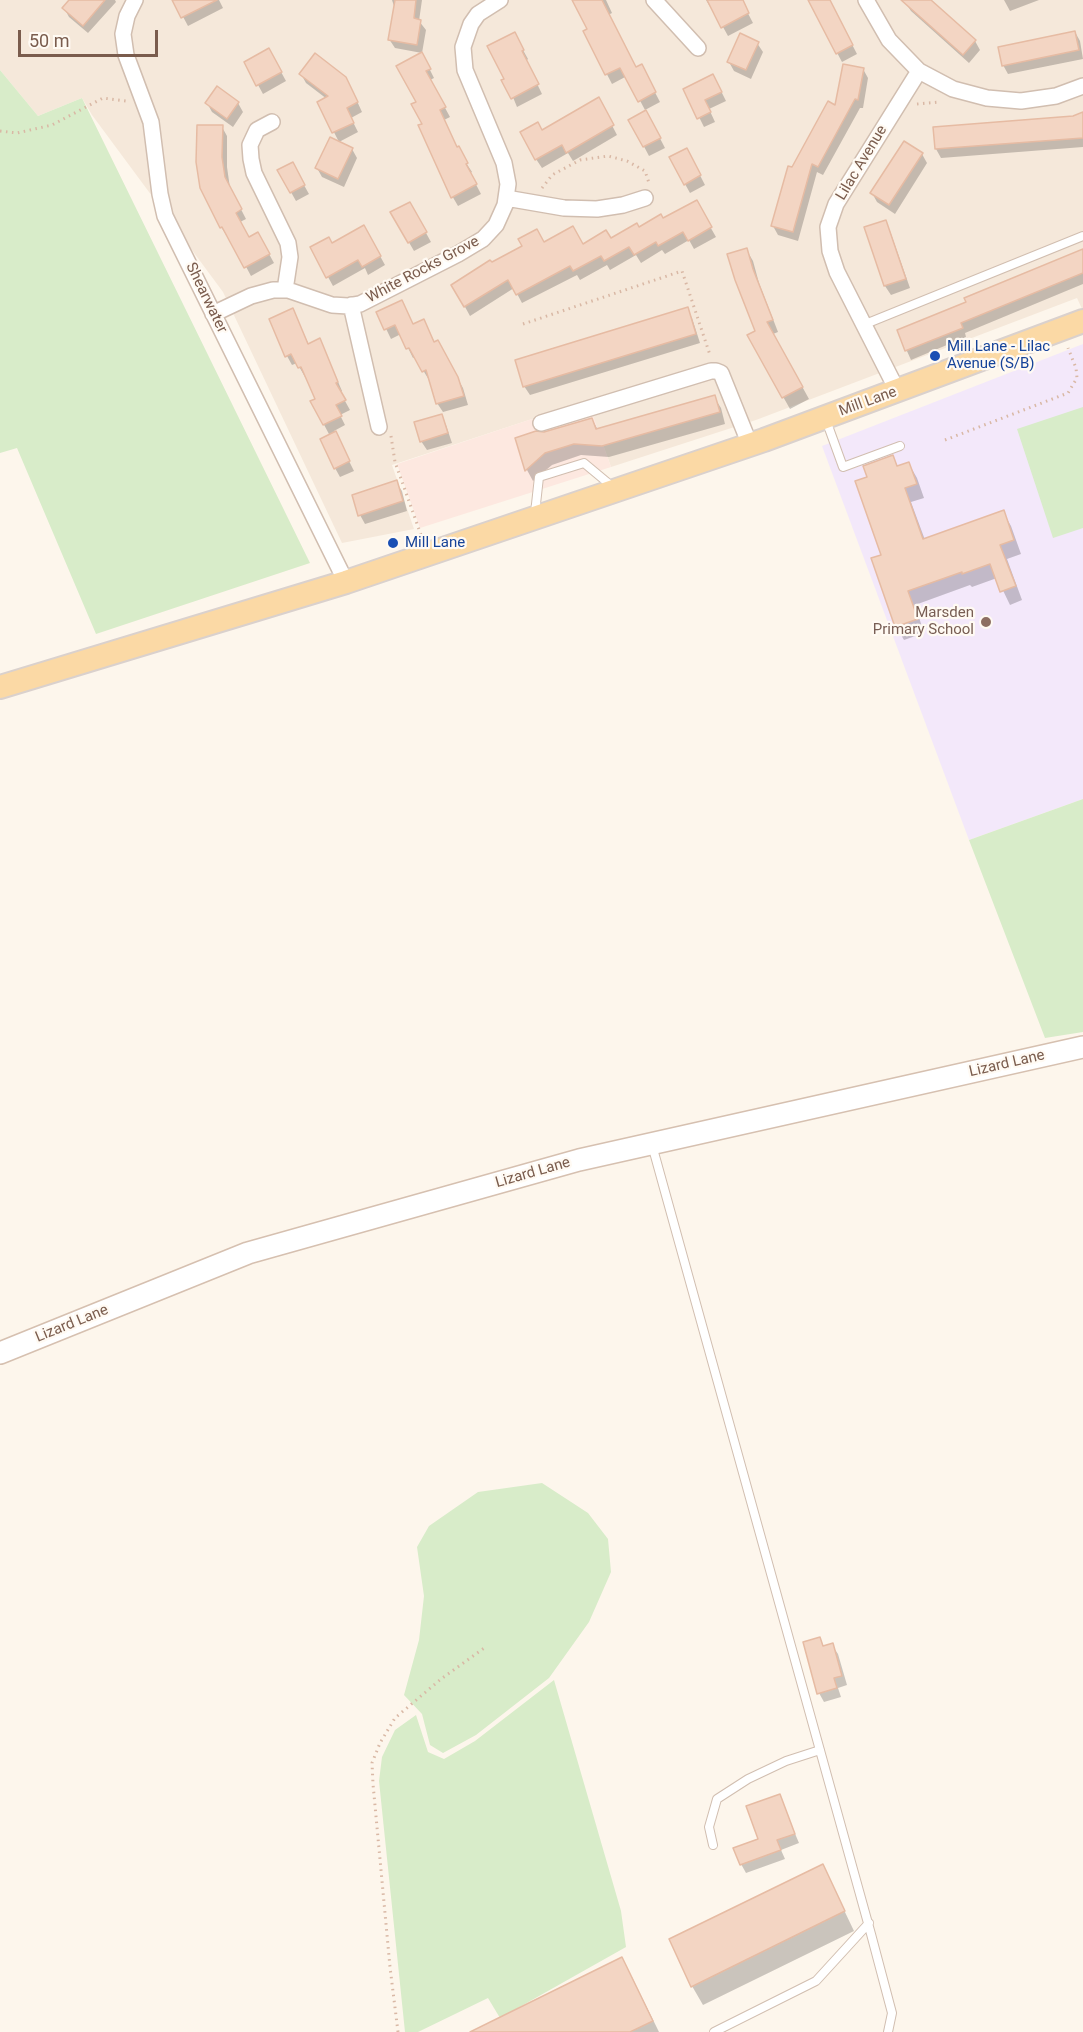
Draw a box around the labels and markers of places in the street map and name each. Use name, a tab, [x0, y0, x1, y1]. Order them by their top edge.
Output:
place label: Mill Lane - Lilac Avenue (S/B)	[947, 338, 1050, 373]
marker: Mill Lane - Lilac Avenue (S/B)	[928, 349, 942, 363]
place label: Mill Lane	[405, 534, 465, 552]
marker: Mill Lane	[386, 536, 400, 550]
place label: Marsden Primary School	[873, 604, 974, 639]
marker: Marsden Primary School	[979, 615, 993, 629]

